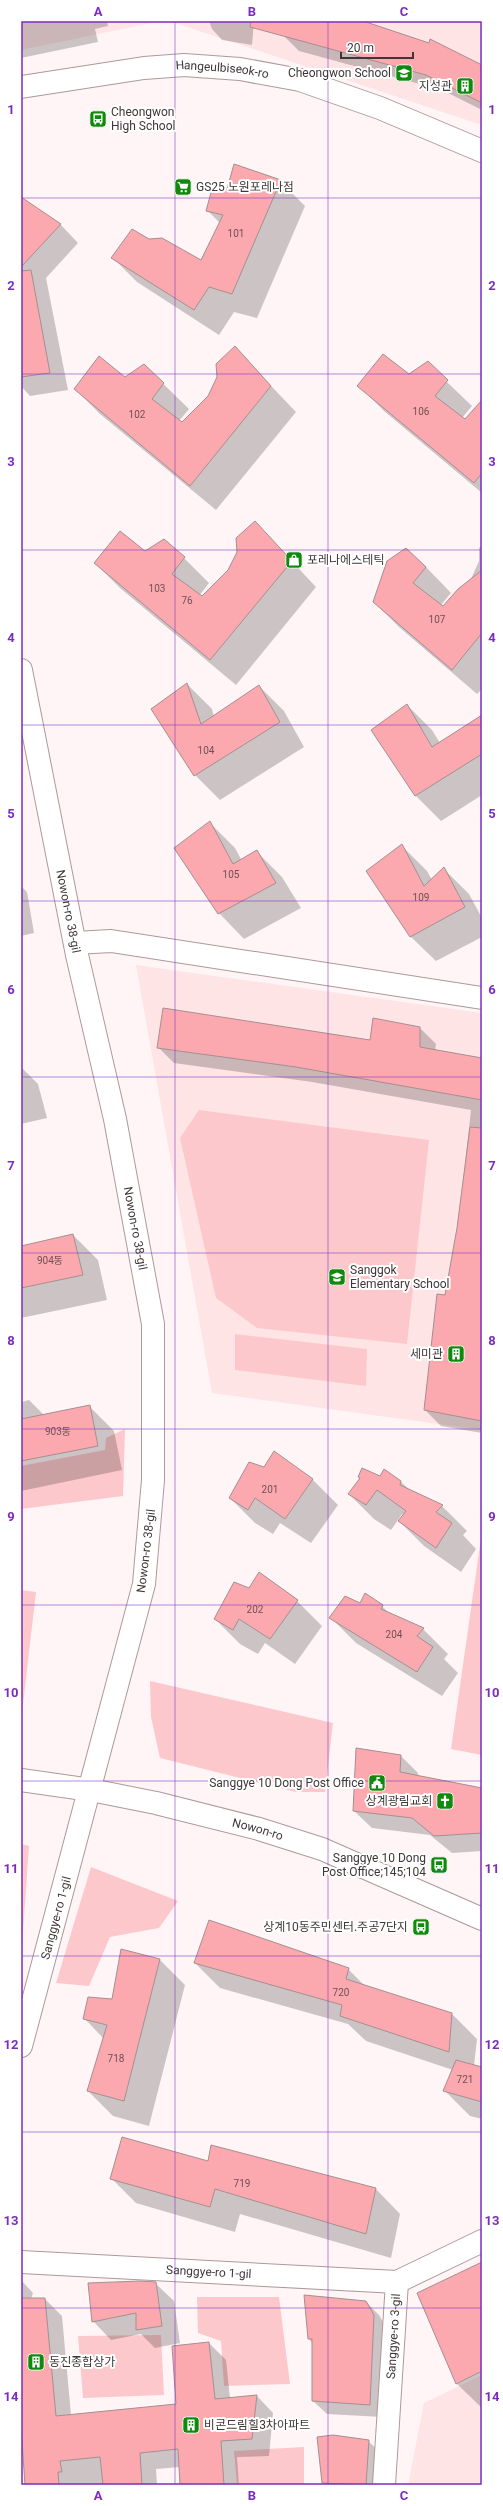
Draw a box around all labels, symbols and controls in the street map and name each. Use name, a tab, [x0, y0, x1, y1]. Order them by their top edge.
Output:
text: A	[94, 4, 103, 19]
text: B	[248, 4, 256, 19]
text: C	[400, 4, 409, 19]
scale bar	[341, 34, 413, 60]
text: 20 m	[347, 41, 374, 55]
street label: Hangeulbiseok-ro	[175, 58, 270, 81]
school or university icon: Cheongwon School	[394, 63, 414, 83]
place label: Cheongwon School	[288, 66, 391, 80]
building icon: 지성관	[455, 76, 475, 96]
place label: 지성관	[419, 79, 452, 93]
text: 1	[7, 102, 15, 117]
text: 1	[488, 102, 496, 117]
place label: Cheongwon High School	[111, 105, 175, 133]
bus stop icon: Cheongwon High School	[88, 109, 108, 129]
supermarket icon: GS25 노원포레나점	[173, 177, 193, 197]
place label: GS25 노원포레나점	[196, 180, 294, 194]
house number: 101	[228, 228, 244, 239]
text: 2	[7, 278, 15, 293]
text: 2	[488, 278, 496, 293]
house number: 106	[413, 406, 430, 417]
house number: 102	[129, 409, 146, 420]
text: 3	[7, 454, 15, 469]
text: 3	[488, 454, 496, 469]
shop icon: 포레나에스테틱	[284, 550, 304, 570]
place label: 포레나에스테틱	[307, 553, 384, 567]
house number: 103	[149, 583, 165, 594]
house number: 76	[181, 595, 193, 606]
house number: 107	[429, 614, 446, 625]
text: 4	[7, 630, 15, 645]
text: 4	[488, 630, 496, 645]
house number: 104	[198, 745, 215, 756]
text: 5	[7, 806, 15, 821]
text: 5	[488, 806, 496, 821]
street label: Nowon-ro 38-gil	[53, 869, 83, 954]
house number: 105	[223, 869, 240, 880]
house number: 109	[413, 892, 429, 903]
text: 6	[7, 982, 15, 997]
text: 6	[488, 982, 496, 997]
text: 7	[7, 1158, 15, 1173]
text: 7	[488, 1158, 496, 1173]
street label: Nowon-ro 38-gil	[121, 1186, 150, 1271]
house number: 904동	[37, 1255, 63, 1266]
place label: Sanggok Elementary School	[350, 1263, 450, 1291]
school or university icon: Sanggok Elementary School	[327, 1267, 347, 1287]
text: 8	[7, 1333, 15, 1348]
text: 8	[488, 1333, 496, 1348]
building icon: 세미관	[446, 1344, 466, 1364]
place label: 세미관	[410, 1347, 443, 1361]
house number: 903동	[45, 1426, 71, 1437]
house number: 201	[262, 1484, 278, 1495]
street label: Nowon-ro 38-gil	[134, 1508, 158, 1594]
text: 9	[7, 1509, 15, 1524]
text: 9	[488, 1509, 496, 1524]
house number: 202	[247, 1604, 264, 1615]
house number: 204	[386, 1629, 403, 1640]
text: 10	[4, 1685, 18, 1700]
text: 10	[485, 1685, 499, 1700]
public building icon: Sanggye 10 Dong Post Office	[367, 1773, 387, 1793]
place label: Sanggye 10 Dong Post Office	[209, 1776, 364, 1790]
church icon: 상계광림교회	[435, 1791, 455, 1811]
place label: 상계광림교회	[366, 1794, 432, 1808]
street label: Nowon-ro	[231, 1816, 285, 1843]
place label: Sanggye 10 Dong Post Office;145;104	[322, 1851, 426, 1879]
bus stop icon: Sanggye 10 Dong Post Office;145;104	[429, 1855, 449, 1875]
text: 11	[4, 1861, 18, 1876]
text: 11	[485, 1861, 499, 1876]
street label: Sanggye-ro 1-gil	[38, 1875, 74, 1961]
bus stop icon: 상계10동주민센터.주공7단지	[411, 1917, 431, 1937]
place label: 상계10동주민센터.주공7단지	[263, 1920, 408, 1934]
house number: 720	[333, 1987, 350, 1998]
text: 12	[4, 2037, 18, 2052]
text: 12	[485, 2037, 499, 2052]
house number: 718	[108, 2053, 125, 2064]
house number: 721	[457, 2074, 473, 2085]
house number: 719	[234, 2178, 250, 2189]
text: 13	[4, 2213, 18, 2228]
text: 13	[485, 2213, 499, 2228]
street label: Sanggye-ro 1-gil	[166, 2263, 252, 2281]
street label: Sanggye-ro 3-gil	[384, 2293, 403, 2379]
building icon: 동진종합상가	[26, 2352, 46, 2372]
place label: 동진종합상가	[49, 2355, 115, 2369]
text: 14	[4, 2389, 19, 2404]
text: 14	[485, 2389, 500, 2404]
building icon: 비콘드림힐3차아파트	[181, 2415, 201, 2435]
place label: 비콘드림힐3차아파트	[204, 2418, 310, 2432]
text: A	[94, 2488, 103, 2503]
text: B	[248, 2488, 256, 2503]
text: C	[400, 2488, 409, 2503]

